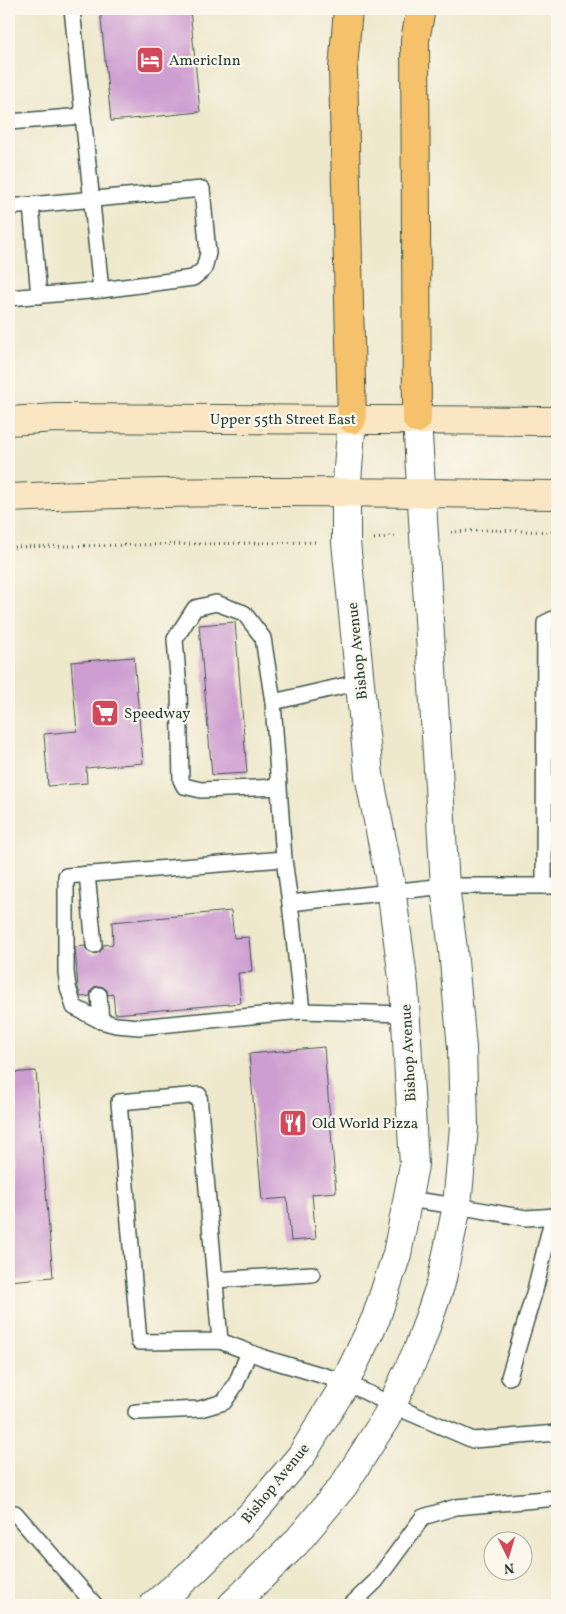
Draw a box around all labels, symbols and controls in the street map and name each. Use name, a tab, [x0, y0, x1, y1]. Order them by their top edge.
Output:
hotel icon: AmericInn	[135, 45, 165, 75]
place label: AmericInn	[169, 51, 241, 72]
street label: Upper 55th Street East	[210, 410, 356, 431]
street label: Bishop Avenue	[343, 601, 374, 701]
supermarket icon: Speedway	[90, 698, 120, 728]
place label: Speedway	[124, 704, 190, 725]
street label: Bishop Avenue	[396, 1004, 423, 1102]
restaurant icon: Old World Pizza	[278, 1108, 308, 1138]
place label: Old World Pizza	[312, 1114, 418, 1135]
street label: Bishop Avenue	[237, 1439, 315, 1529]
north arrow	[484, 1532, 534, 1582]
text: N	[503, 1558, 515, 1577]

